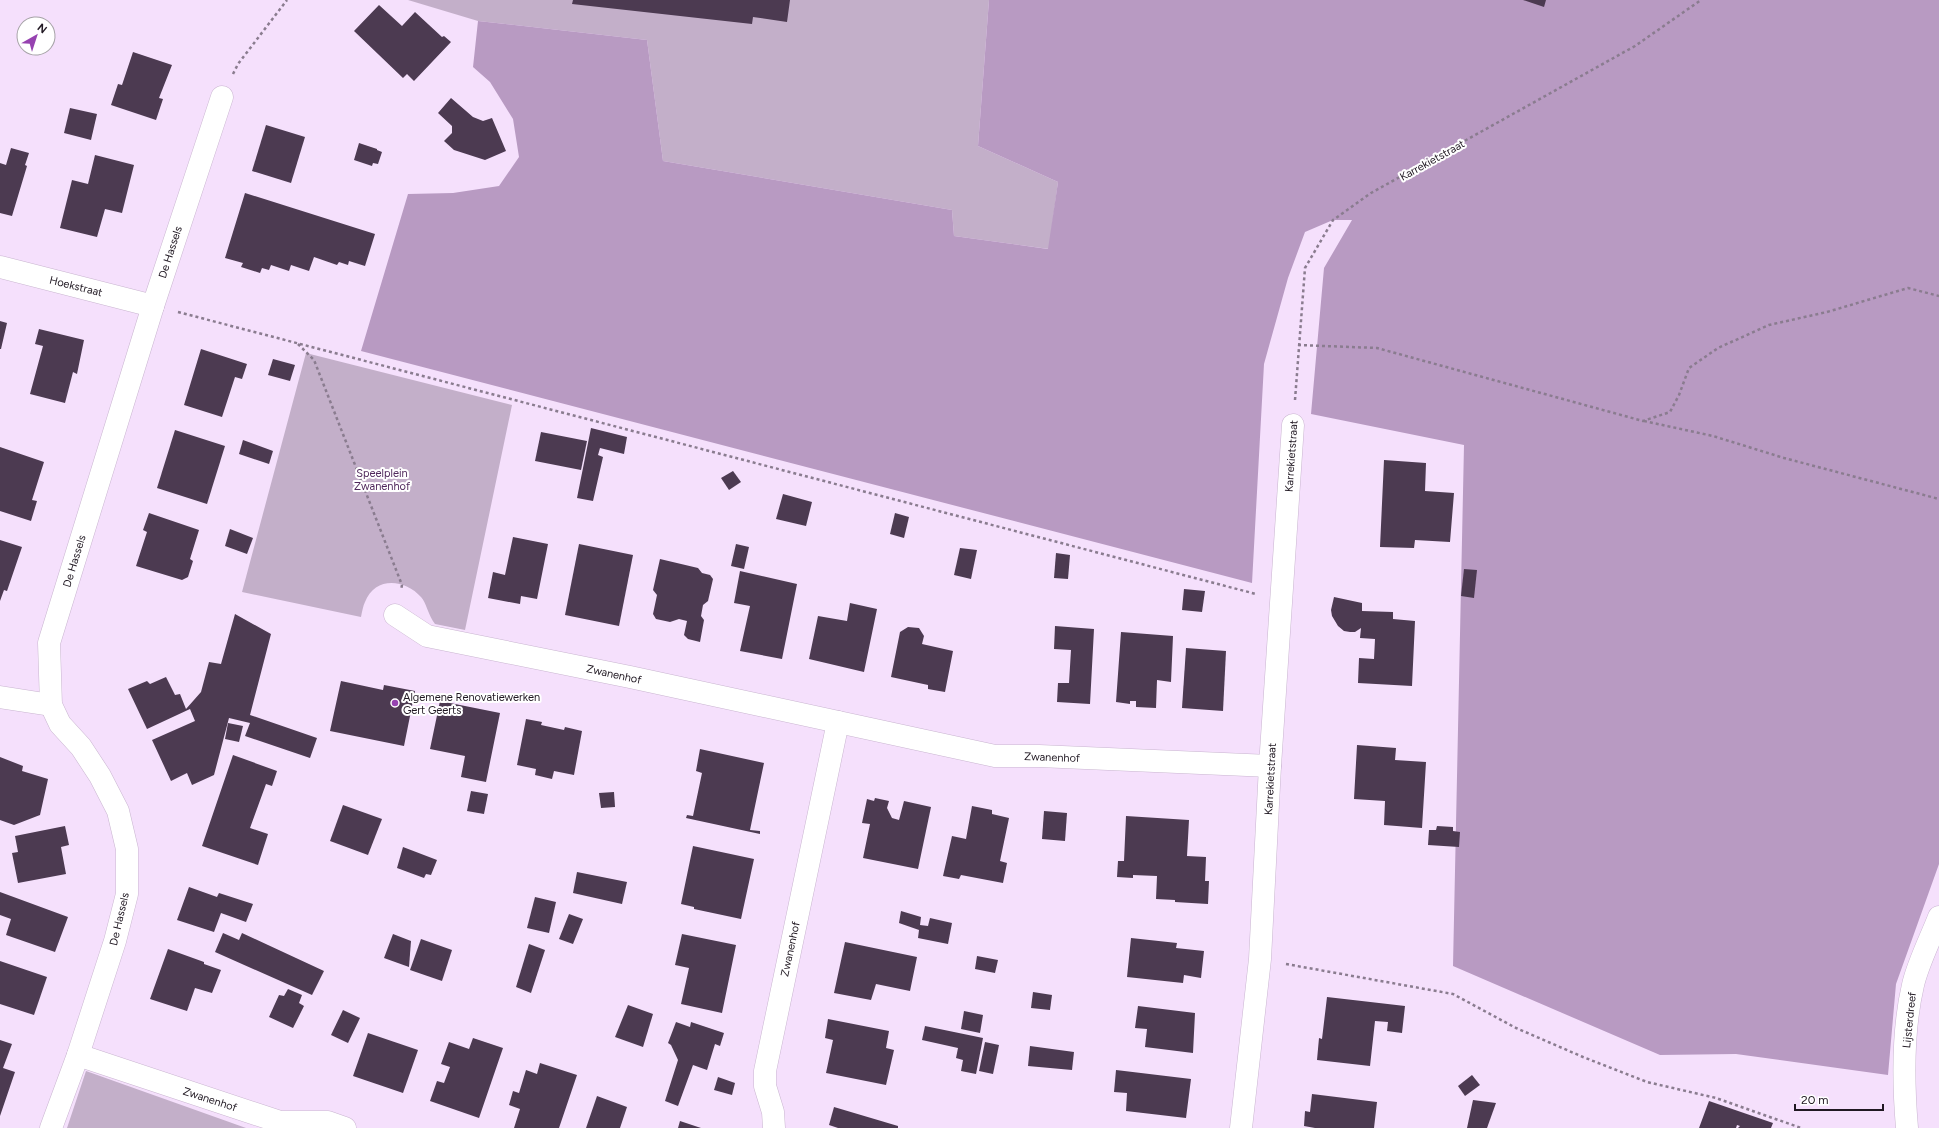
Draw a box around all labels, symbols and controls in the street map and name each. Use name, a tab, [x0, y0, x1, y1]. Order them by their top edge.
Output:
north arrow	[16, 16, 56, 56]
text: N	[35, 21, 49, 36]
street label: Karrekietstraat	[1398, 137, 1467, 184]
street label: De Hassels	[156, 224, 185, 280]
street label: Hoekstraat	[48, 274, 104, 299]
street label: Karrekietstraat	[1282, 420, 1300, 492]
park label: Speelplein Zwanenhof	[354, 467, 411, 493]
street label: De Hassels	[60, 533, 89, 589]
street label: Zwanenhof	[585, 662, 644, 687]
place label: Algemene Renovatiewerken Gert Geerts	[403, 691, 540, 717]
marker: Algemene Renovatiewerken Gert Geerts	[390, 698, 400, 708]
street label: Karrekietstraat	[1262, 743, 1279, 815]
street label: Zwanenhof	[1024, 750, 1081, 765]
street label: De Hassels	[107, 891, 132, 947]
street label: Zwanenhof	[778, 919, 803, 978]
street label: Lijsterdreef	[1900, 990, 1919, 1049]
street label: Zwanenhof	[181, 1085, 239, 1115]
scale bar	[1795, 1086, 1883, 1112]
text: 20 m	[1801, 1093, 1829, 1107]

